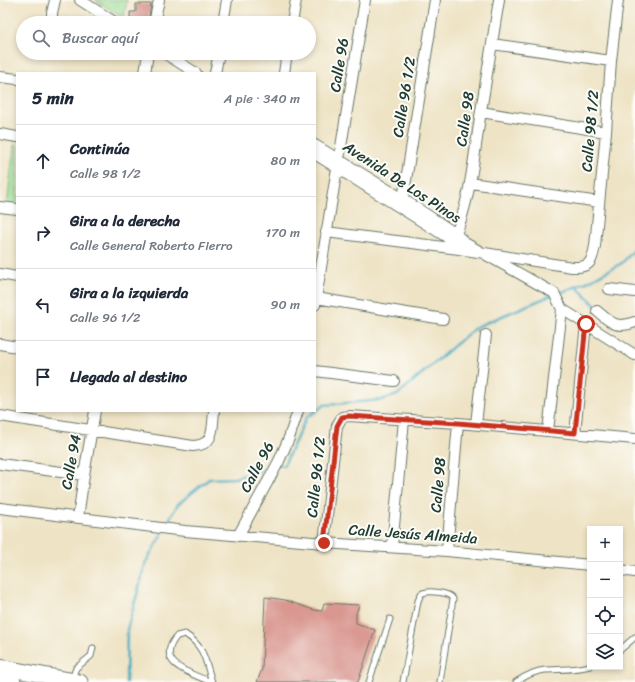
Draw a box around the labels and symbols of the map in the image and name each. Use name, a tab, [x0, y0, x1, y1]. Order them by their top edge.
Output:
street label: Calle 96	[322, 36, 356, 94]
street label: Calle 96 1/2	[385, 55, 423, 139]
street label: Calle 98 1/2	[573, 89, 607, 173]
street label: Calle 98	[448, 90, 482, 148]
street label: Avenida De Los Pinos	[337, 133, 467, 231]
route start	[577, 315, 595, 333]
street label: Calle 94	[53, 432, 89, 492]
street label: Calle 96 1/2	[299, 435, 333, 519]
street label: Calle 96	[233, 437, 281, 497]
street label: Calle 98	[423, 456, 453, 514]
street label: Calle Jesús Almeida	[348, 517, 479, 552]
route end	[315, 534, 333, 552]

